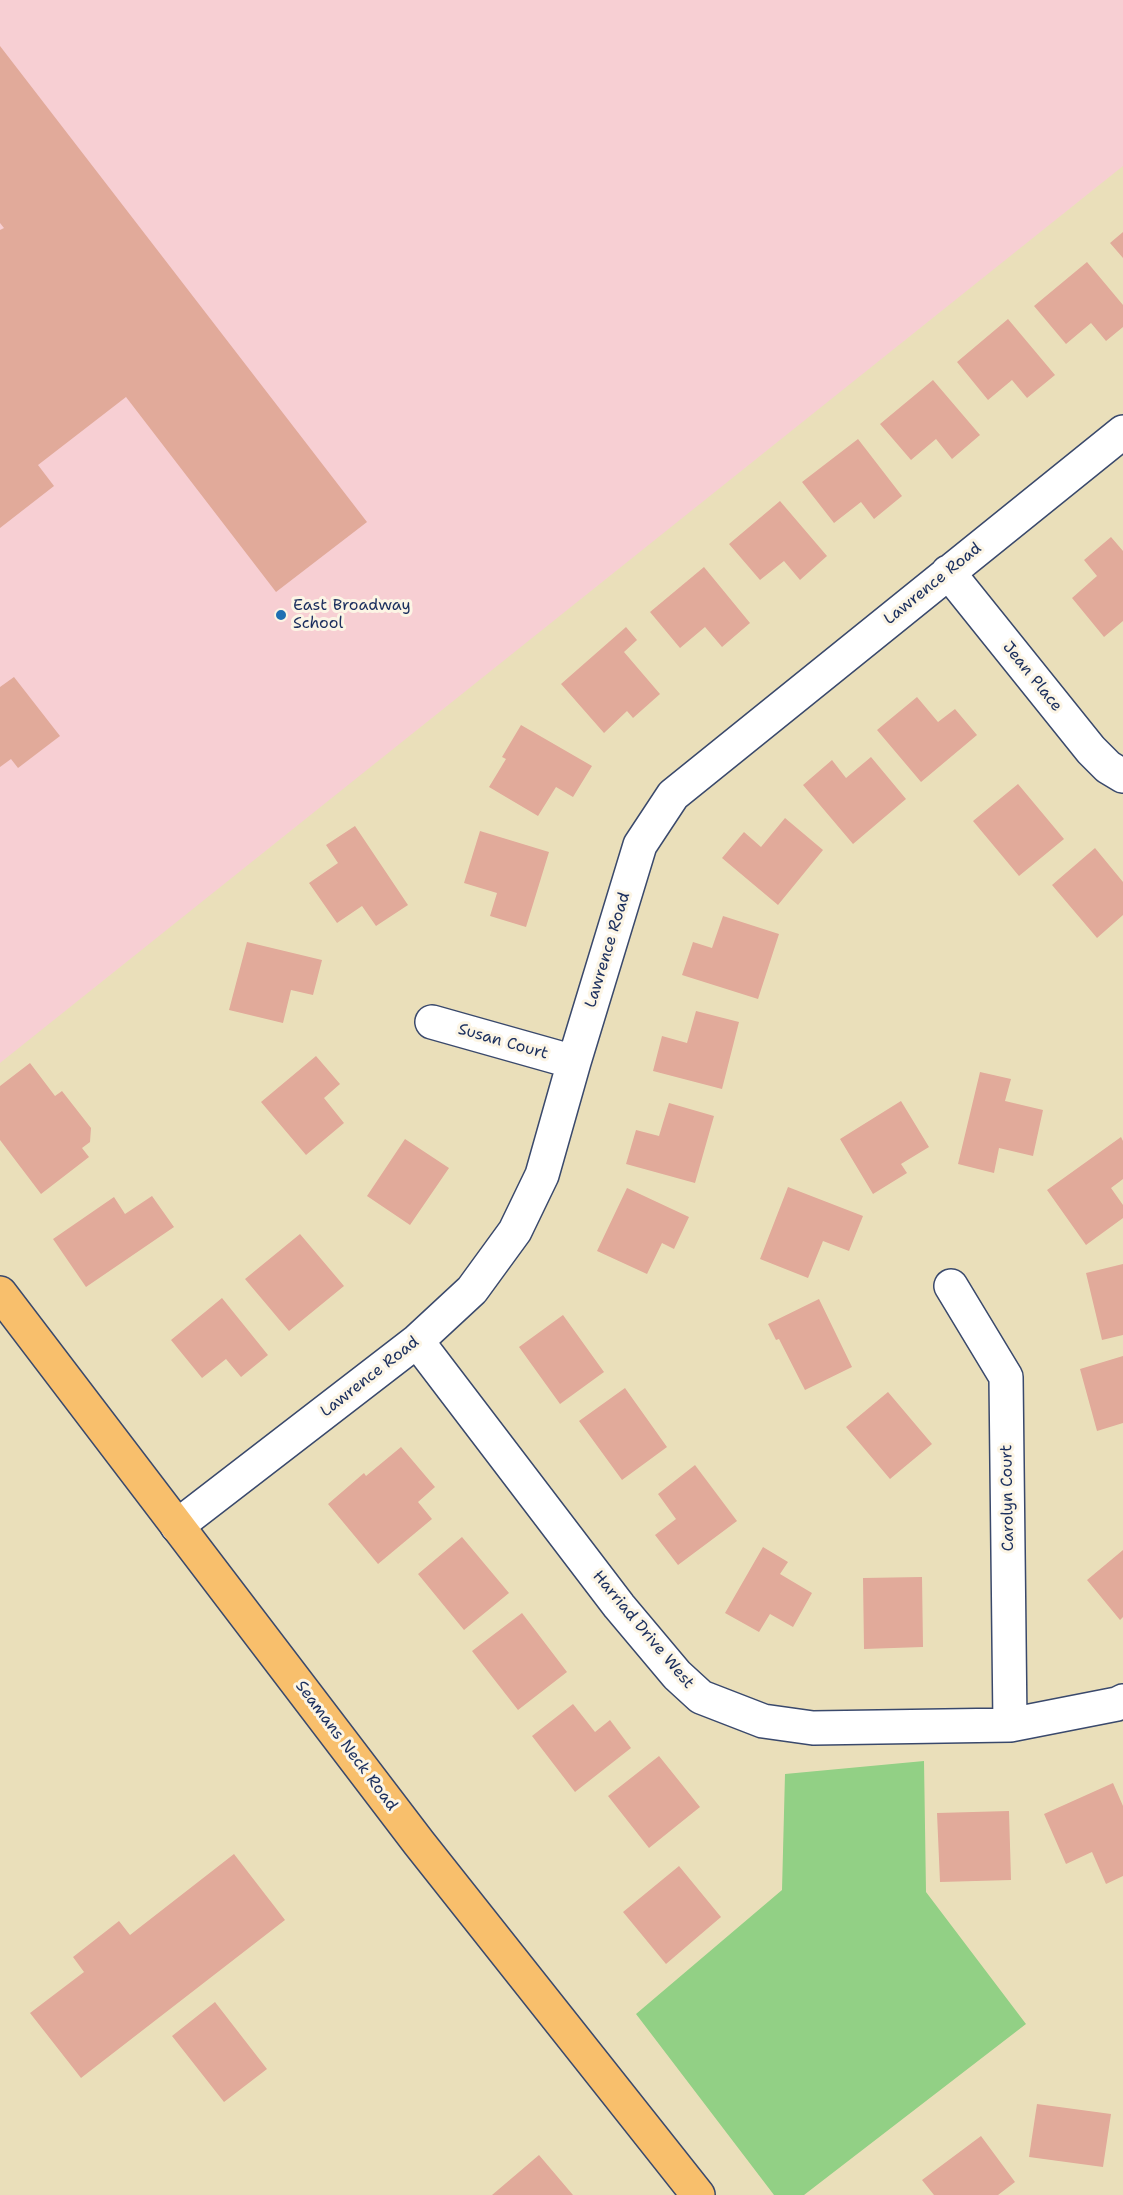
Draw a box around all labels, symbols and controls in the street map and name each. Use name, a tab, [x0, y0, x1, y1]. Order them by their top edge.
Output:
street label: Lawrence Road	[880, 539, 986, 629]
place label: East Broadway School	[293, 596, 411, 634]
marker: East Broadway School	[274, 608, 288, 622]
street label: Jean Place	[998, 638, 1066, 716]
street label: Lawrence Road	[581, 890, 635, 1010]
street label: Susan Court	[456, 1020, 550, 1064]
street label: Lawrence Road	[317, 1333, 423, 1421]
street label: Carolyn Court	[997, 1444, 1019, 1552]
street label: Harriad Drive West	[588, 1567, 698, 1693]
street label: Seamans Neck Road	[291, 1677, 401, 1815]

